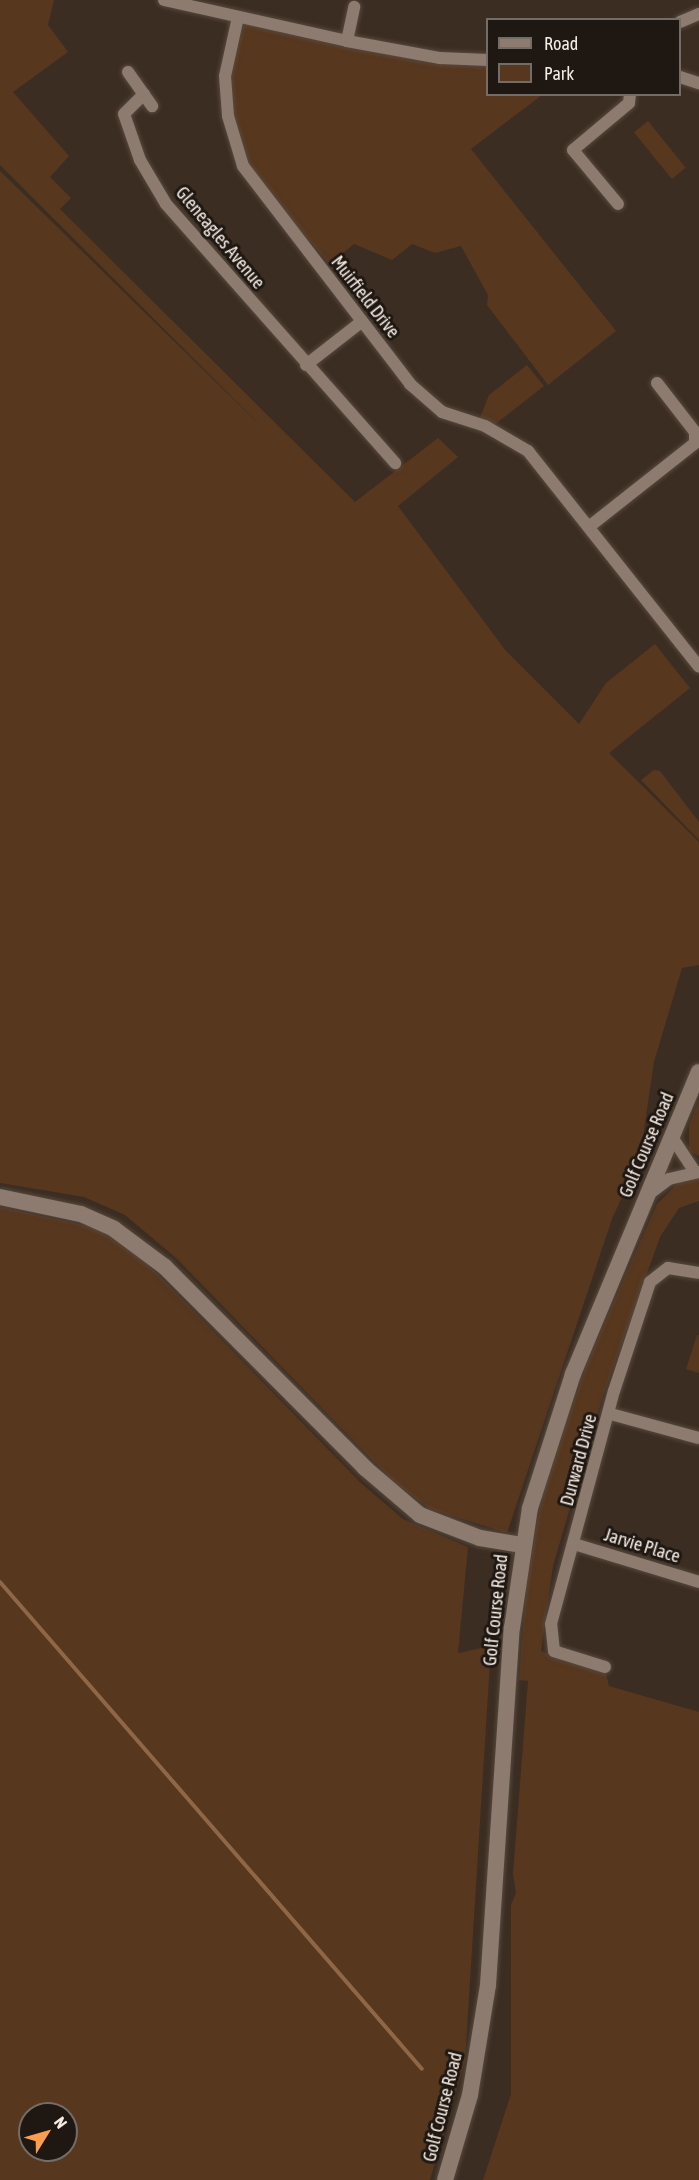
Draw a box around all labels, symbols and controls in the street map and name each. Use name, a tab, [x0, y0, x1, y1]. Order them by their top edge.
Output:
legend	[486, 18, 681, 96]
text: Road	[544, 33, 578, 54]
text: Park	[544, 63, 574, 84]
street label: Gleneagles Avenue	[171, 183, 269, 293]
street label: Muirfield Drive	[326, 252, 404, 342]
street label: Golf Course Road	[615, 1089, 679, 1201]
street label: Durward Drive	[556, 1412, 602, 1508]
street label: Jarvie Place	[601, 1524, 683, 1568]
street label: Golf Course Road	[479, 1553, 513, 1667]
street label: Golf Course Road	[419, 2050, 467, 2164]
north arrow	[18, 2102, 78, 2162]
text: N	[51, 2113, 71, 2132]

